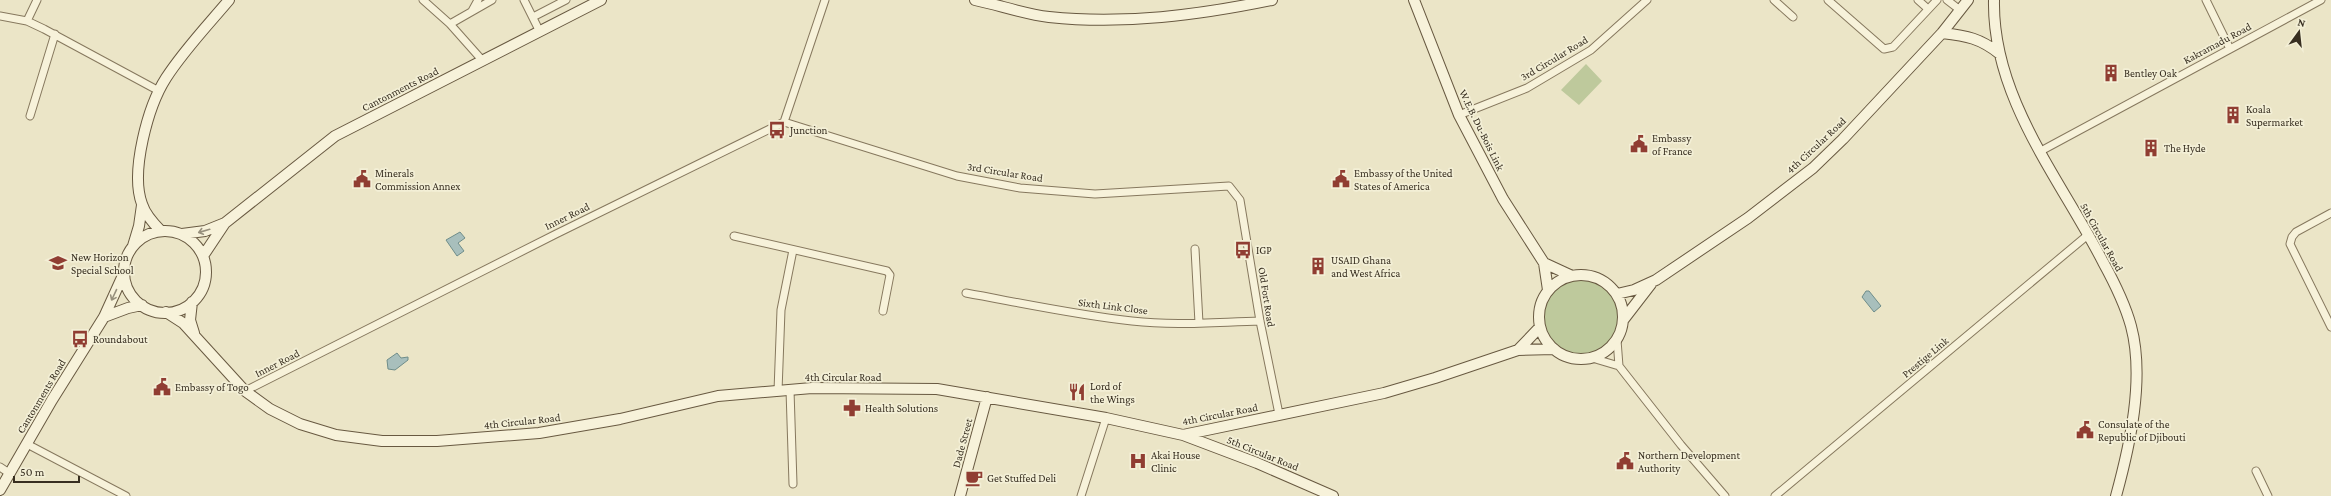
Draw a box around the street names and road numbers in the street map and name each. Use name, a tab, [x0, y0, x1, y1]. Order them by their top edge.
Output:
street label: Kakramadu Road	[2181, 20, 2253, 66]
street label: 3rd Circular Road	[1518, 33, 1590, 83]
street label: Cantonments Road	[360, 64, 440, 113]
street label: W.E.B. Du-Bois Link	[1457, 87, 1507, 173]
street label: 4th Circular Road	[1784, 114, 1848, 176]
street label: 3rd Circular Road	[966, 160, 1044, 184]
street label: Inner Road	[543, 200, 591, 232]
street label: 5th Circular Road	[2078, 201, 2126, 274]
street label: Old Fort Road	[1256, 266, 1278, 328]
street label: Sixth Link Close	[1077, 296, 1149, 316]
street label: Prestige Link	[1899, 334, 1952, 381]
street label: Inner Road	[253, 347, 301, 379]
street label: Cantonments Road	[14, 357, 68, 435]
street label: 4th Circular Road	[805, 371, 882, 383]
street label: 4th Circular Road	[1181, 401, 1259, 427]
street label: 4th Circular Road	[483, 411, 561, 431]
street label: Dade Street	[950, 417, 974, 469]
street label: 5th Circular Road	[1225, 433, 1301, 473]

